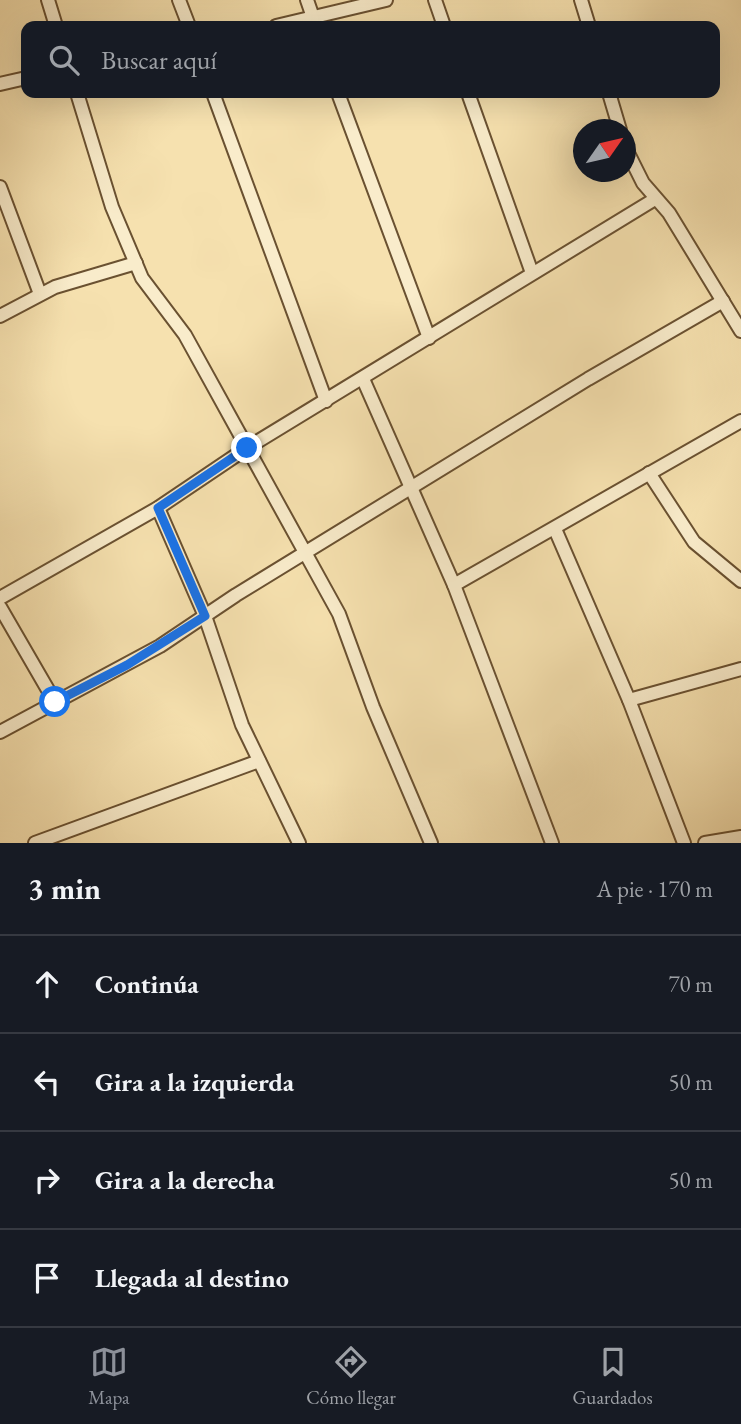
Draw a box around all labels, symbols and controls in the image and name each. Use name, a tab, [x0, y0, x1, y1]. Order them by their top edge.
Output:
search box	[21, 21, 720, 98]
icon: search	[45, 41, 83, 79]
text: Buscar aquí	[101, 43, 217, 77]
north arrow	[573, 119, 636, 182]
route end	[231, 432, 262, 463]
route start	[39, 686, 70, 717]
text: 3 min	[28, 869, 101, 908]
text: A pie · 170 m	[597, 874, 713, 904]
icon: ahead	[28, 965, 66, 1003]
text: Continúa	[95, 967, 199, 1001]
text: 70 m	[668, 969, 713, 999]
icon: left	[28, 1063, 66, 1101]
text: Gira a la izquierda	[95, 1065, 294, 1099]
text: 50 m	[668, 1067, 713, 1097]
icon: right	[28, 1161, 66, 1199]
text: Gira a la derecha	[95, 1163, 275, 1197]
text: 50 m	[668, 1165, 713, 1195]
icon: arrive	[28, 1259, 66, 1297]
text: Llegada al destino	[95, 1261, 289, 1295]
tab: Mapa	[88, 1343, 130, 1410]
tab: Cómo llegar	[306, 1343, 396, 1410]
tab: Guardados	[573, 1343, 653, 1410]

